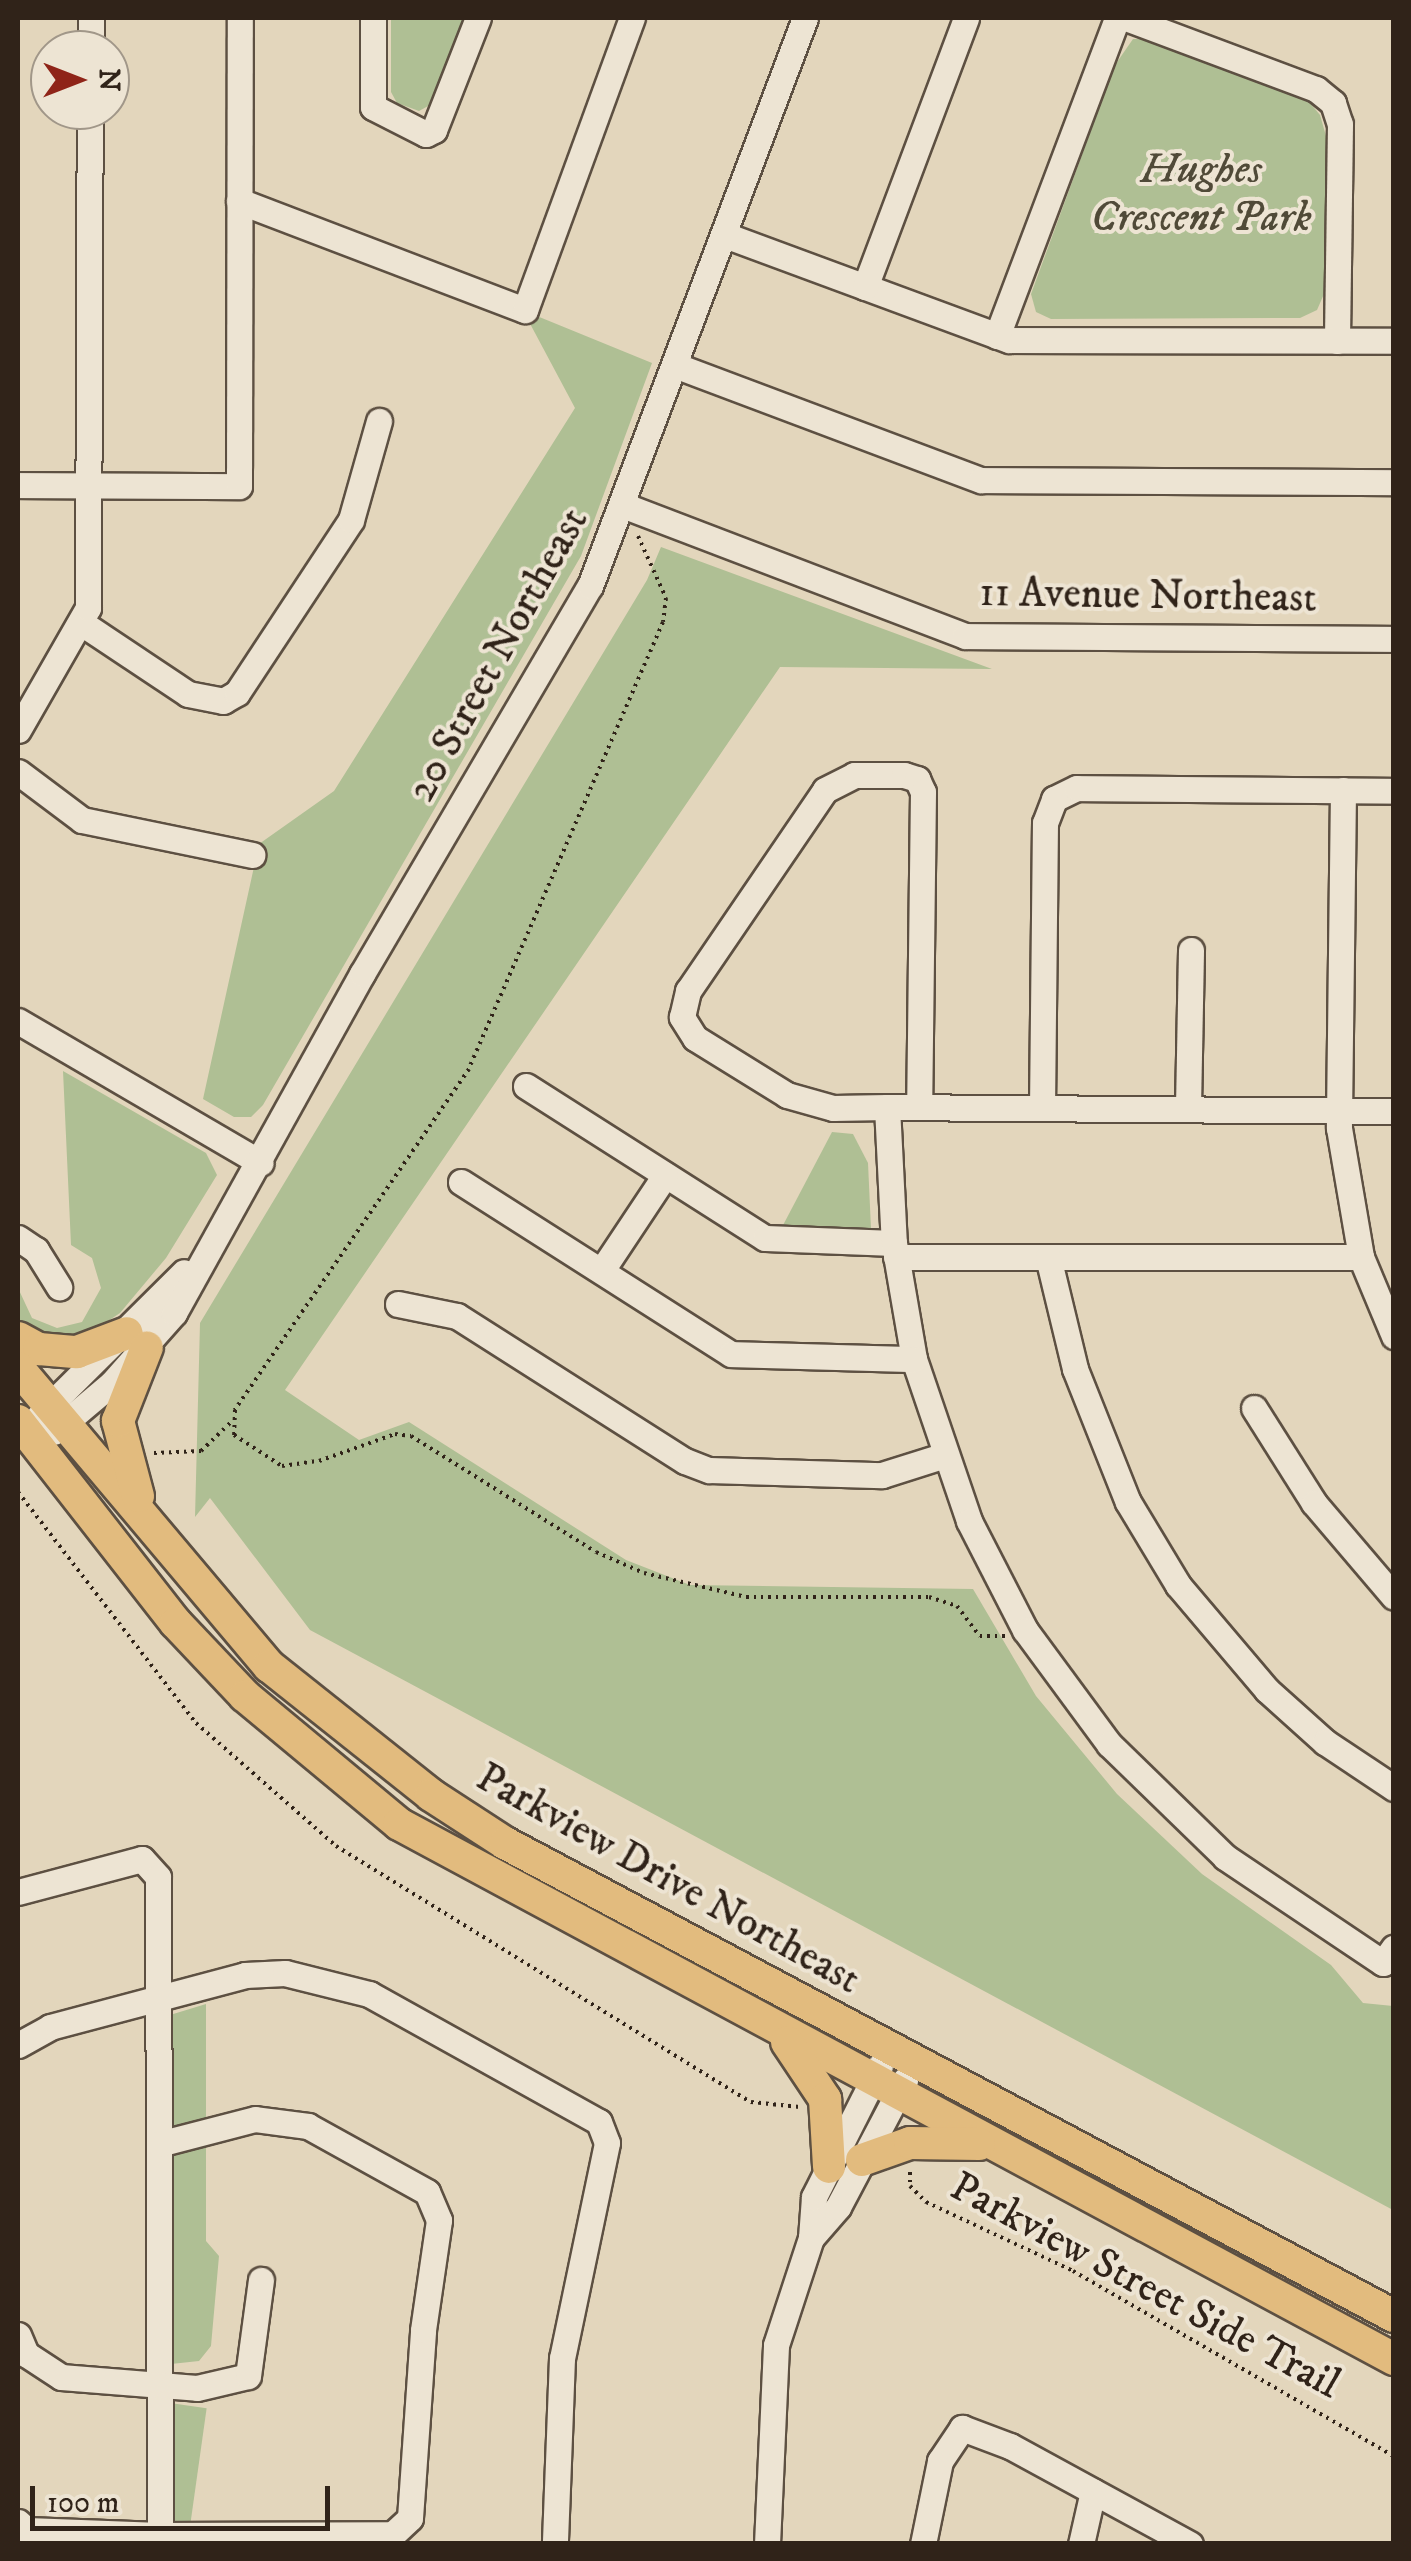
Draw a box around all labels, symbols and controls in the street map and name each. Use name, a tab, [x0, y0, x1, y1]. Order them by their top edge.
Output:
north arrow	[30, 30, 130, 130]
text: N	[91, 69, 126, 91]
park label: Hughes Crescent Park	[1091, 145, 1311, 244]
street label: 20 Street Northeast	[396, 499, 600, 811]
street label: 11 Avenue Northeast	[979, 568, 1317, 624]
street label: Parkview Drive Northeast	[467, 1752, 869, 2006]
street label: Parkview Street Side Trail	[942, 2162, 1348, 2410]
scale bar	[35, 2466, 335, 2528]
text: 100 m	[47, 2485, 119, 2522]

